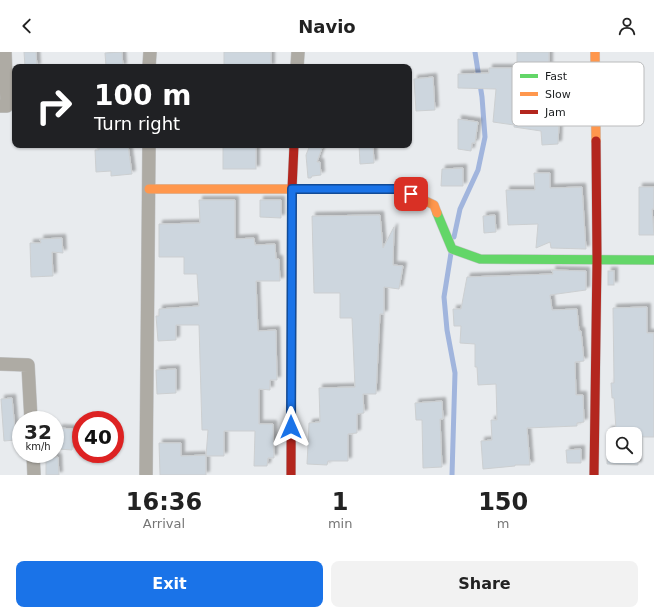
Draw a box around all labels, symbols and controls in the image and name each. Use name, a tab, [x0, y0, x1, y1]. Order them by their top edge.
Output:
icon: back	[16, 15, 38, 37]
icon: person	[616, 15, 638, 37]
text: Navio	[298, 16, 356, 37]
legend	[512, 62, 644, 126]
text: Fast	[545, 70, 568, 83]
text: 100 m	[94, 79, 191, 112]
icon: right	[28, 80, 80, 132]
text: Slow	[545, 88, 571, 101]
text: Jam	[544, 106, 566, 119]
text: Turn right	[94, 113, 180, 134]
pin	[394, 177, 428, 211]
icon: arrive	[400, 183, 422, 205]
position arrow	[270, 406, 312, 448]
speed limit sign: 40	[72, 411, 124, 463]
text: 32	[24, 420, 52, 444]
map controls	[606, 427, 642, 463]
button: search	[606, 427, 642, 463]
text: km/h	[25, 441, 51, 452]
text: 16:36	[126, 488, 202, 516]
text: 1	[332, 488, 348, 516]
text: 150	[478, 488, 528, 516]
text: Arrival	[143, 516, 185, 531]
text: min	[328, 516, 352, 531]
text: m	[497, 516, 510, 531]
button: Exit	[16, 561, 323, 607]
button: Share	[331, 561, 638, 607]

